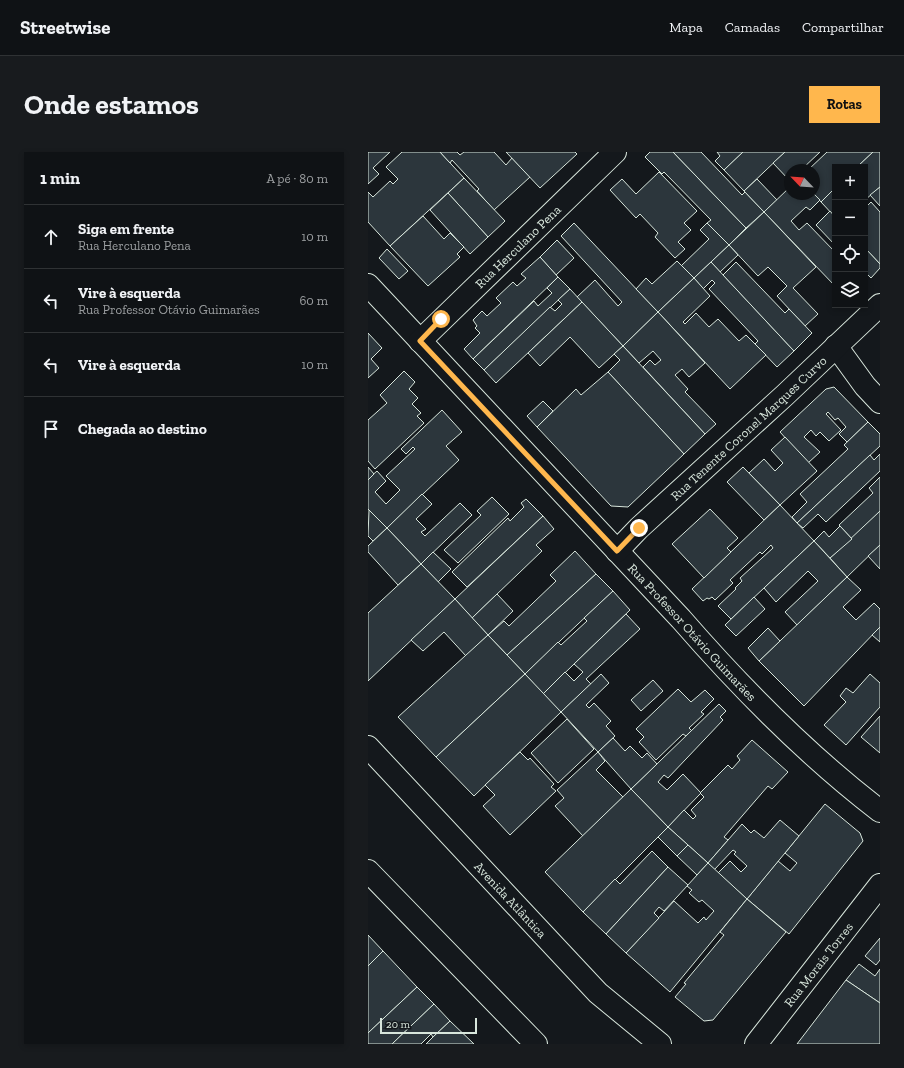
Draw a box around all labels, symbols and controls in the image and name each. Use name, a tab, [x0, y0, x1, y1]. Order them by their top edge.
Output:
text: Streetwise	[20, 16, 110, 39]
text: Mapa	[669, 19, 703, 36]
text: Camadas	[725, 19, 780, 36]
text: Compartilhar	[802, 19, 884, 36]
button: Rotas	[809, 86, 880, 123]
text: Onde estamos	[24, 88, 199, 121]
north arrow	[784, 164, 820, 200]
map controls	[832, 164, 868, 308]
button: +	[832, 164, 868, 200]
text: 1 min	[40, 168, 80, 188]
text: A pé · 80 m	[266, 171, 328, 186]
button: −	[832, 200, 868, 236]
street label: Rua Herculano Pena	[472, 201, 564, 291]
text: Siga em frente	[78, 220, 174, 238]
icon: ahead	[40, 226, 62, 248]
text: 10 m	[301, 229, 328, 244]
button: locate	[832, 236, 868, 272]
text: Rua Herculano Pena	[78, 238, 191, 253]
button: layers	[832, 272, 868, 308]
text: Vire à esquerda	[78, 284, 181, 302]
icon: left	[40, 290, 62, 312]
text: 60 m	[299, 293, 328, 308]
text: Rua Professor Otávio Guimarães	[78, 302, 260, 317]
route start	[432, 310, 450, 328]
street label: Rua Tenente Coronel Marques Curvo	[667, 352, 829, 503]
icon: left	[40, 354, 62, 376]
text: Vire à esquerda	[78, 356, 181, 374]
text: 10 m	[301, 357, 328, 372]
icon: arrive	[40, 418, 62, 440]
text: Chegada ao destino	[78, 420, 207, 438]
route end	[630, 519, 648, 537]
street label: Rua Professor Otávio Guimarães	[625, 560, 760, 704]
street label: Avenida Atlântica	[472, 859, 550, 941]
street label: Rua Morais Torres	[781, 919, 856, 1010]
scale bar	[380, 1016, 477, 1035]
text: 20 m	[386, 1018, 410, 1031]

